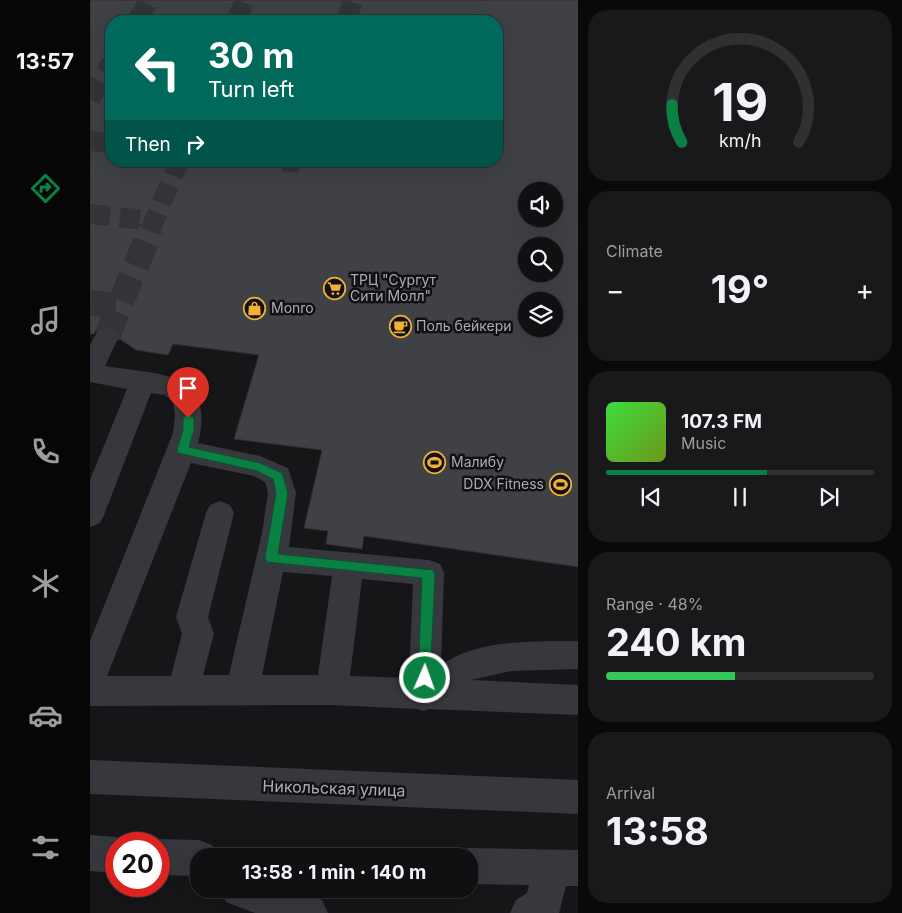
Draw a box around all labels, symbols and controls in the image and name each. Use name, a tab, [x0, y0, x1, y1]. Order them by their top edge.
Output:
text: 30 m	[208, 34, 294, 76]
icon: left	[125, 35, 190, 100]
text: 13:57	[16, 48, 74, 74]
text: 19	[712, 71, 768, 134]
text: Turn left	[208, 76, 294, 102]
icon: right	[181, 130, 209, 158]
text: km/h	[719, 130, 761, 151]
text: Then	[125, 133, 171, 156]
icon: directions	[28, 171, 63, 206]
map controls	[518, 182, 563, 337]
button: sound	[518, 182, 563, 227]
button: search	[518, 237, 563, 282]
text: Climate	[606, 241, 663, 261]
text: 19°	[711, 266, 769, 312]
place label: ТРЦ "Сургут Сити Молл"	[350, 271, 437, 304]
text: −	[606, 273, 625, 307]
text: +	[855, 273, 874, 307]
supermarket icon: ТРЦ "Сургут Сити Молл"	[322, 276, 346, 300]
button: layers	[518, 292, 563, 337]
shop icon: Monro	[243, 296, 267, 320]
place label: Monro	[271, 299, 314, 316]
icon: music	[28, 303, 63, 338]
cafe icon: Поль бейкери	[388, 314, 412, 338]
place label: Поль бейкери	[416, 317, 512, 334]
pin	[167, 367, 209, 418]
icon: arrive	[174, 374, 202, 402]
text: 107.3 FM	[681, 410, 762, 433]
text: Music	[681, 433, 726, 453]
icon: phone	[28, 434, 63, 469]
sports icon: Малибу	[423, 450, 447, 474]
place label: Малибу	[451, 453, 504, 470]
sports icon: DDX Fitness	[548, 472, 572, 496]
place label: DDX Fitness	[463, 475, 544, 492]
icon: previous	[637, 483, 665, 511]
icon: pause	[726, 483, 754, 511]
icon: next	[815, 483, 843, 511]
icon: climate	[28, 566, 63, 601]
text: Range · 48%	[606, 594, 703, 614]
text: 240 km	[606, 619, 746, 665]
position arrow	[398, 651, 450, 703]
icon: car	[28, 698, 63, 733]
street label: Никольская улица	[262, 776, 406, 800]
text: Arrival	[606, 783, 655, 803]
text: 13:58	[606, 808, 709, 854]
icon: filters	[28, 830, 63, 865]
speed limit sign: 20	[105, 832, 170, 897]
text: 13:58 · 1 min · 140 m	[242, 861, 426, 884]

